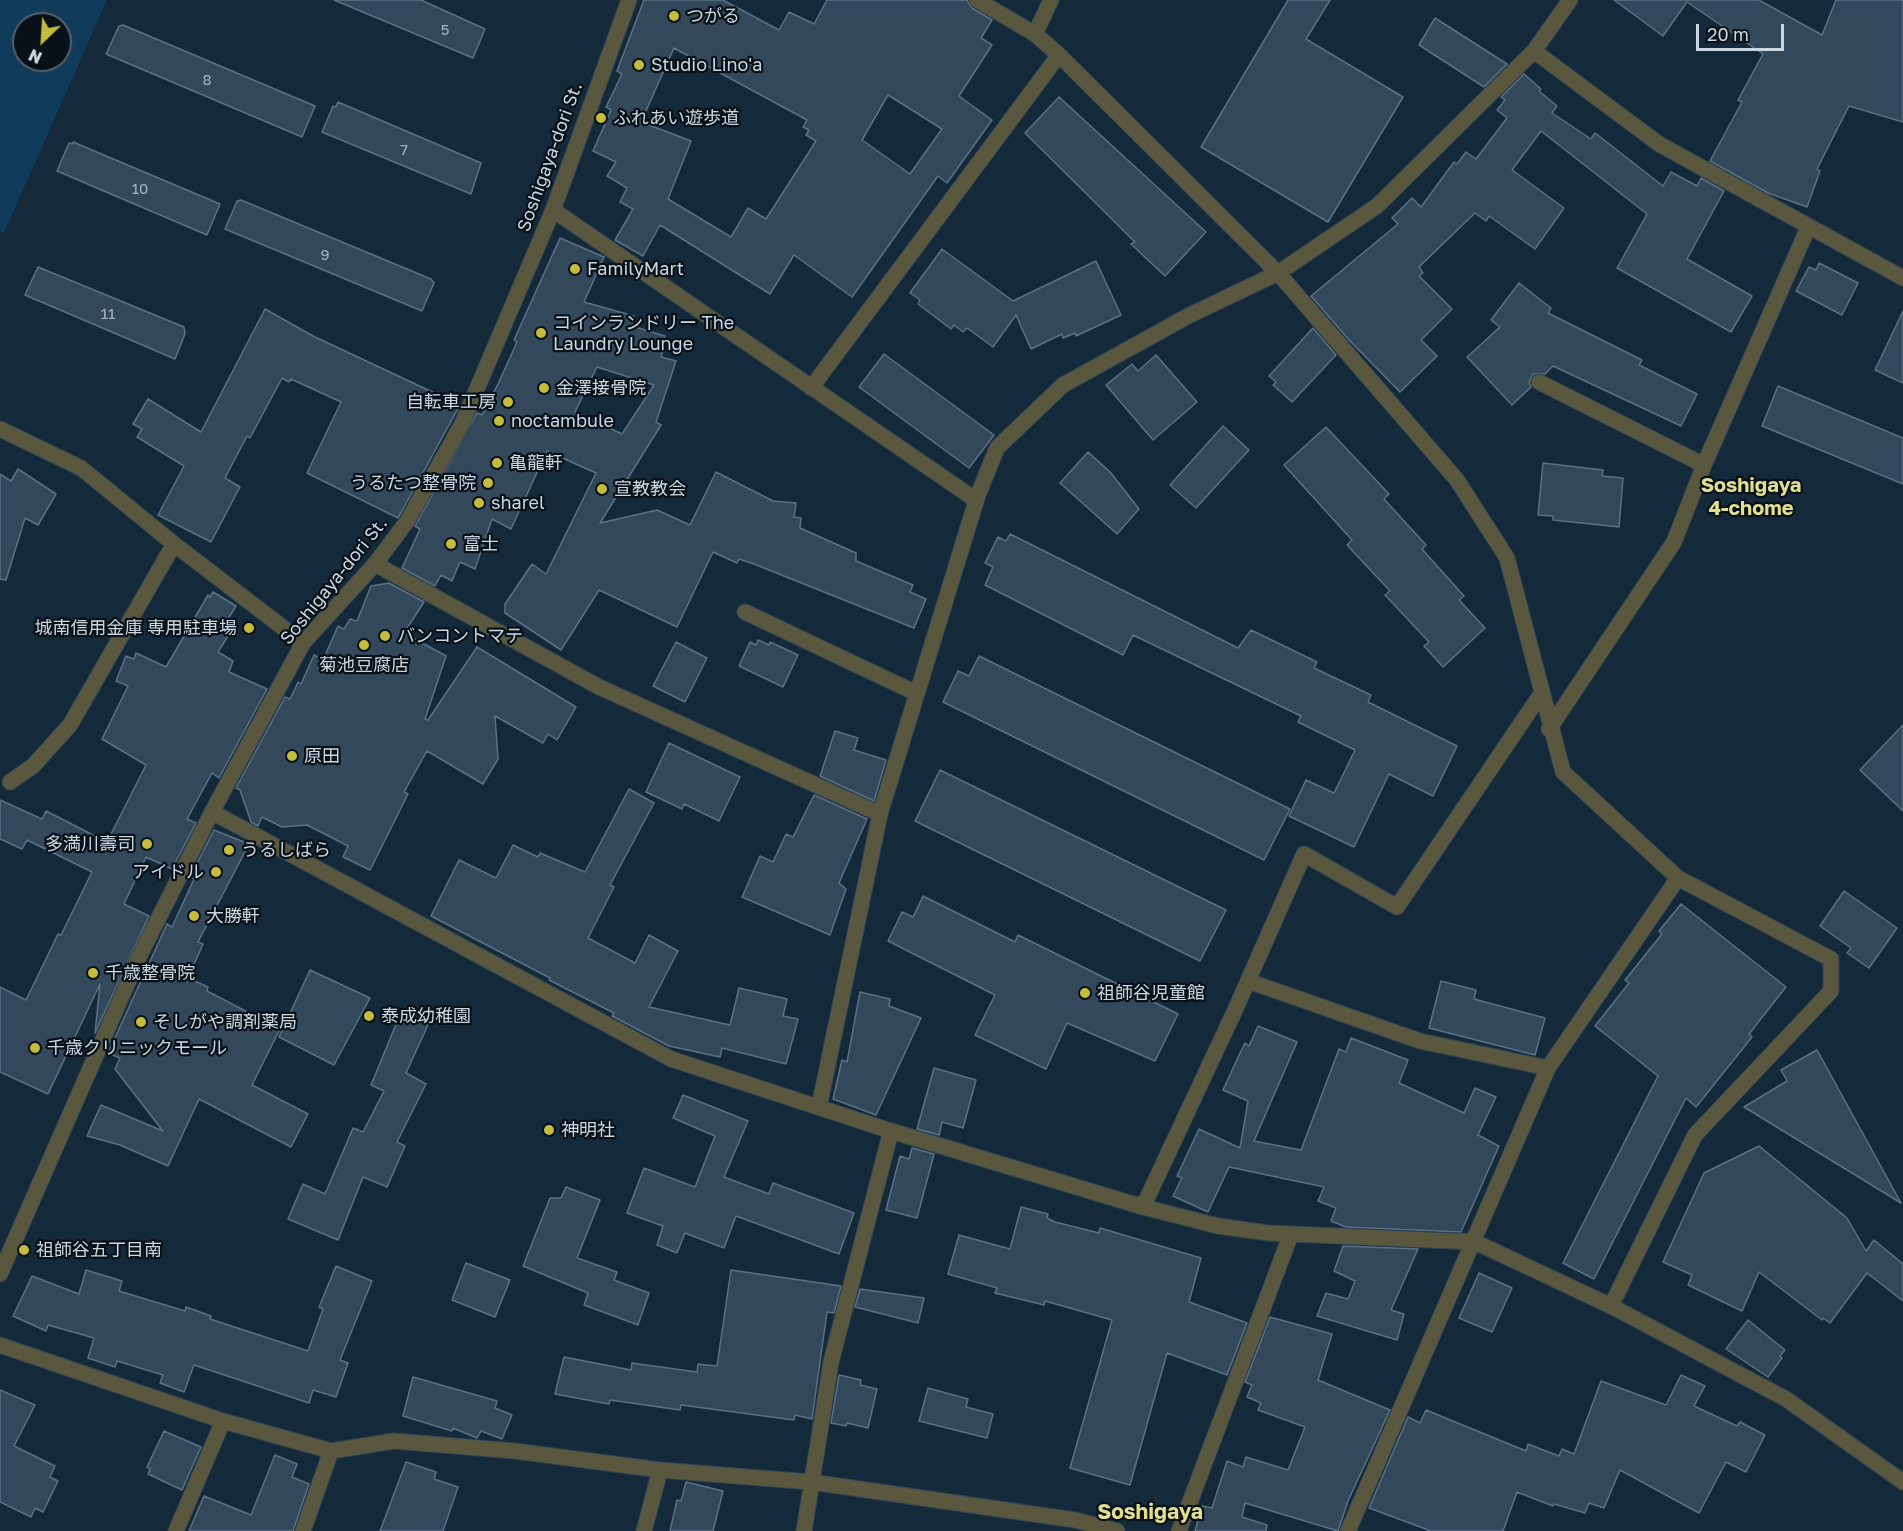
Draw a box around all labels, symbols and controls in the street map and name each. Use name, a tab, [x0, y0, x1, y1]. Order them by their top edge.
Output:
place label: つがる	[686, 5, 740, 27]
marker: つがる	[667, 9, 681, 23]
north arrow	[12, 12, 72, 72]
scale bar	[1699, 12, 1788, 50]
house number: 5	[441, 21, 449, 39]
text: 20 m	[1707, 23, 1749, 45]
text: N	[26, 45, 45, 68]
place label: Studio Lino'a	[651, 54, 762, 76]
marker: Studio Lino'a	[632, 58, 646, 72]
house number: 8	[202, 71, 212, 89]
street label: Soshigaya-dori St.	[513, 79, 587, 235]
place label: ふれあい遊歩道	[613, 107, 739, 129]
marker: ふれあい遊歩道	[594, 111, 608, 125]
house number: 7	[400, 141, 408, 159]
house number: 10	[132, 180, 148, 198]
house number: 9	[320, 246, 330, 264]
place label: FamilyMart	[587, 258, 684, 280]
marker: FamilyMart	[568, 262, 582, 276]
house number: 11	[101, 305, 115, 323]
place label: コインランドリー The Laundry Lounge	[553, 312, 734, 354]
marker: コインランドリー The Laundry Lounge	[534, 326, 548, 340]
place label: 金澤接骨院	[556, 377, 646, 399]
marker: 金澤接骨院	[537, 381, 551, 395]
place label: 自転車工房	[406, 391, 496, 413]
marker: 自転車工房	[501, 395, 515, 409]
place label: noctambule	[511, 410, 614, 432]
marker: noctambule	[492, 414, 506, 428]
place label: 亀龍軒	[509, 452, 563, 474]
marker: 亀龍軒	[490, 456, 504, 470]
place label: うるたつ整骨院	[350, 472, 476, 494]
district label: Soshigaya 4-chome	[1701, 474, 1801, 521]
marker: うるたつ整骨院	[481, 476, 495, 490]
place label: 宣教教会	[614, 478, 686, 500]
marker: 宣教教会	[595, 482, 609, 496]
place label: sharel	[491, 492, 545, 514]
marker: sharel	[472, 496, 486, 510]
street label: Soshigaya-dori St.	[276, 513, 392, 649]
place label: 富士	[463, 533, 499, 555]
marker: 富士	[444, 537, 458, 551]
place label: 城南信用金庫 専用駐車場	[35, 617, 237, 639]
marker: 城南信用金庫 専用駐車場	[242, 621, 256, 635]
place label: バンコントマテ	[397, 625, 523, 647]
marker: バンコントマテ	[378, 629, 392, 643]
marker: 菊池豆腐店	[357, 638, 371, 652]
place label: 菊池豆腐店	[319, 654, 409, 676]
place label: 原田	[304, 745, 340, 767]
marker: 原田	[285, 749, 299, 763]
place label: 多満川壽司	[45, 833, 135, 855]
marker: 多満川壽司	[140, 837, 154, 851]
place label: うるしばら	[241, 839, 331, 861]
marker: うるしばら	[222, 843, 236, 857]
place label: アイドル	[132, 861, 204, 883]
marker: アイドル	[209, 865, 223, 879]
place label: 大勝軒	[206, 905, 260, 927]
marker: 大勝軒	[187, 909, 201, 923]
place label: 千歳整骨院	[105, 962, 195, 984]
marker: 千歳整骨院	[86, 966, 100, 980]
place label: 祖師谷児童館	[1097, 982, 1205, 1004]
marker: 祖師谷児童館	[1078, 986, 1092, 1000]
place label: 泰成幼稚園	[381, 1005, 471, 1027]
marker: 泰成幼稚園	[362, 1009, 376, 1023]
place label: そしがや調剤薬局	[153, 1011, 297, 1033]
marker: そしがや調剤薬局	[134, 1015, 148, 1029]
place label: 千歳クリニックモール	[47, 1037, 227, 1059]
marker: 千歳クリニックモール	[28, 1041, 42, 1055]
place label: 神明社	[561, 1119, 615, 1141]
marker: 神明社	[542, 1123, 556, 1137]
place label: 祖師谷五丁目南	[36, 1239, 162, 1261]
marker: 祖師谷五丁目南	[17, 1243, 31, 1257]
district label: Soshigaya	[1097, 1499, 1203, 1525]

